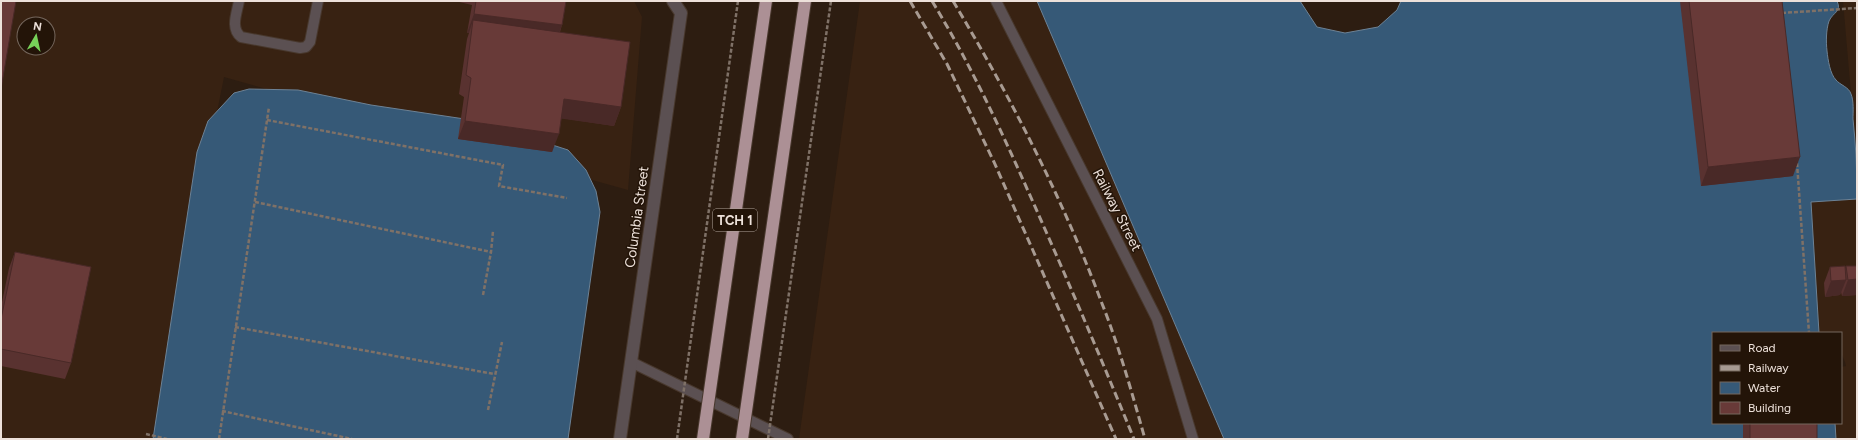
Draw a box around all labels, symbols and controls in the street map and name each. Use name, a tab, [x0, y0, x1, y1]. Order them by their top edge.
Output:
north arrow	[16, 16, 56, 56]
text: N	[32, 20, 43, 34]
street label: Columbia Street	[621, 165, 653, 269]
street label: Railway Street	[1089, 166, 1145, 254]
road number: TCH 1	[713, 209, 757, 231]
legend	[1712, 332, 1842, 424]
text: Road	[1748, 341, 1776, 355]
text: Railway	[1748, 361, 1789, 375]
text: Water	[1748, 381, 1780, 395]
text: Building	[1748, 401, 1791, 415]

